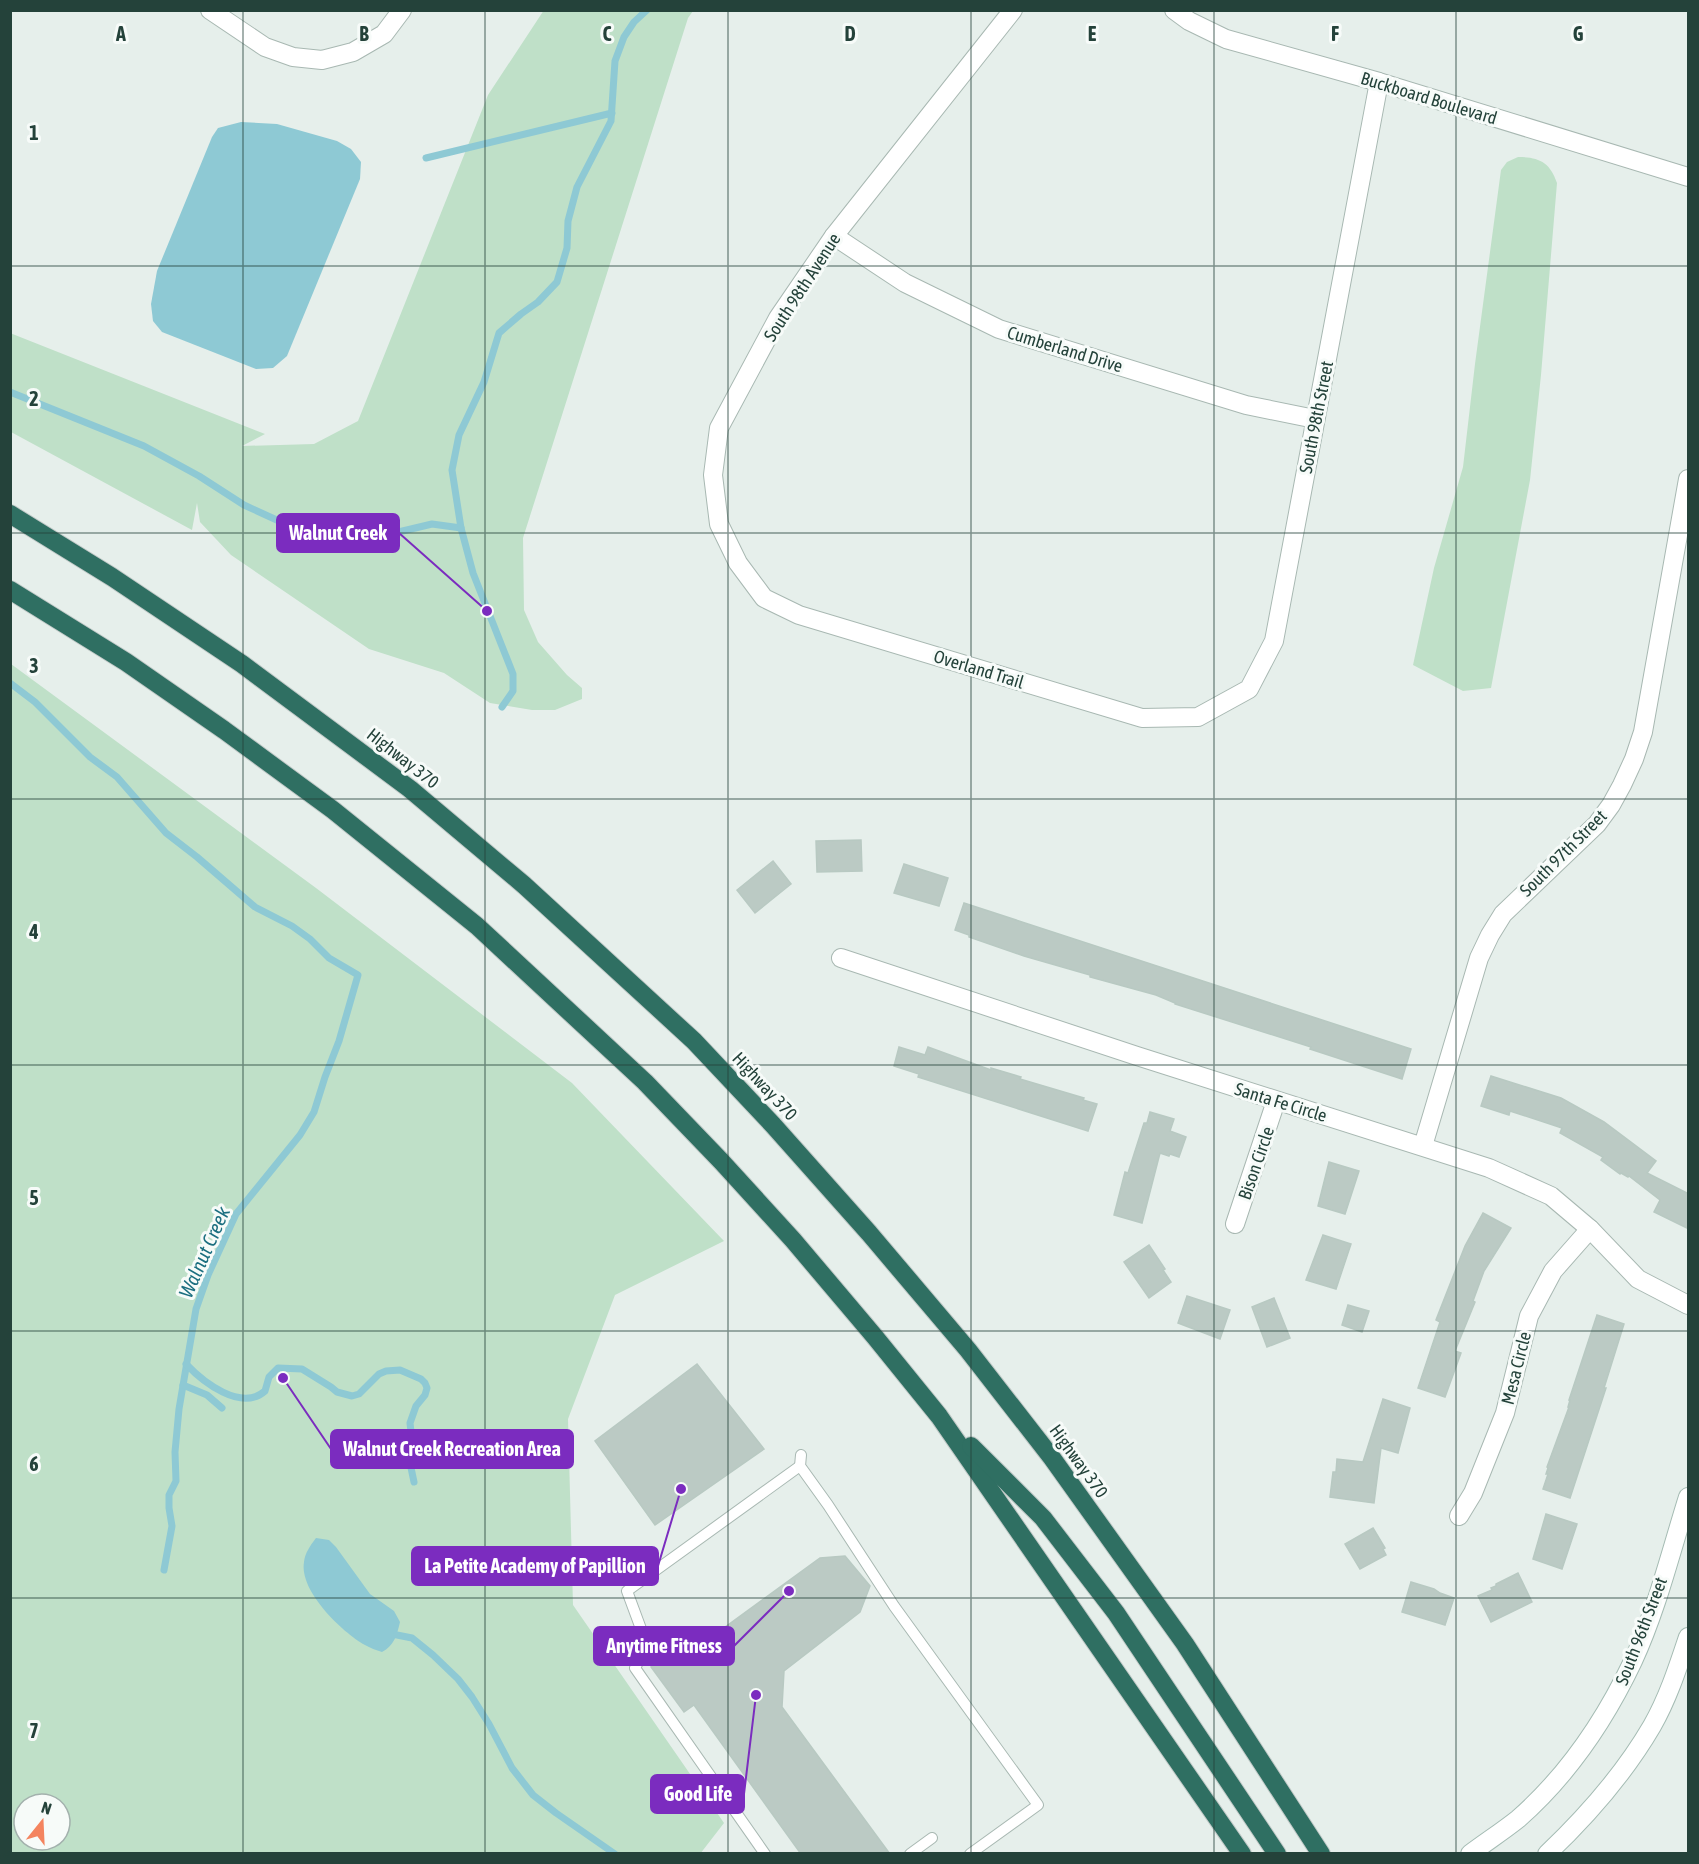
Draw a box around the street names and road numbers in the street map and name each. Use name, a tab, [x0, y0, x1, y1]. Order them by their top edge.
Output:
street label: Buckboard Boulevard	[1358, 67, 1500, 129]
street label: South 98th Avenue	[759, 229, 845, 345]
street label: Cumberland Drive	[1005, 321, 1125, 377]
street label: South 98th Street	[1295, 359, 1337, 475]
street label: Overland Trail	[931, 645, 1027, 693]
street label: Highway 370	[363, 723, 443, 793]
street label: South 97th Street	[1515, 805, 1611, 901]
street label: Highway 370	[728, 1048, 802, 1124]
street label: Santa Fe Circle	[1232, 1078, 1330, 1126]
street label: Bison Circle	[1234, 1124, 1278, 1202]
street label: Mesa Circle	[1497, 1329, 1535, 1407]
street label: Highway 370	[1045, 1420, 1113, 1502]
street label: South 96th Street	[1611, 1574, 1671, 1688]

